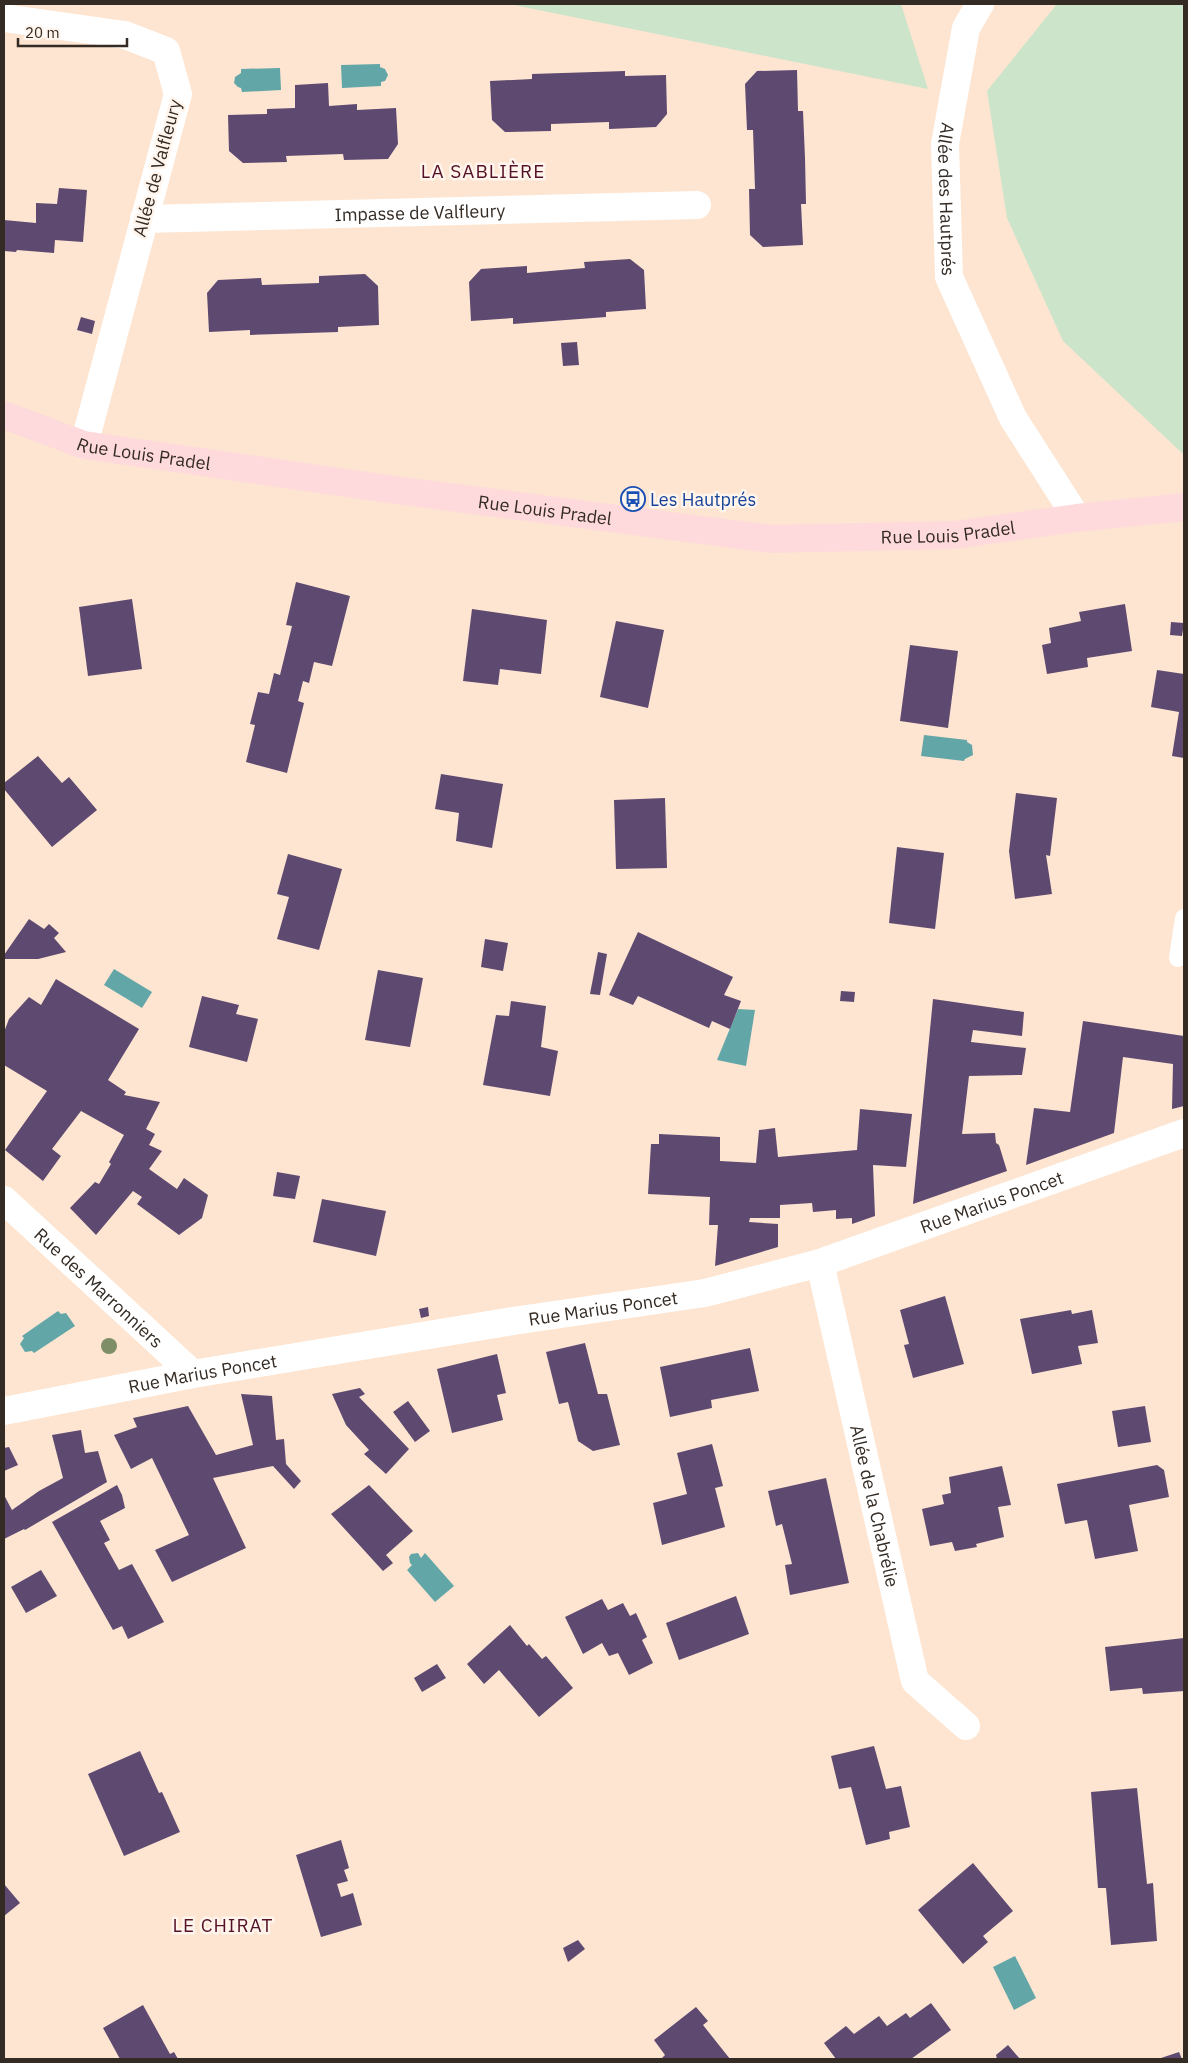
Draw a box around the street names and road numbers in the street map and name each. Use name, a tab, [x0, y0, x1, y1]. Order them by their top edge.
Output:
street label: Allée de Valfleury	[128, 97, 186, 239]
street label: Allée des Hautprés	[934, 121, 960, 276]
street label: Impasse de Valfleury	[334, 198, 506, 226]
street label: Rue Louis Pradel	[74, 432, 212, 475]
street label: Rue Louis Pradel	[477, 489, 613, 530]
street label: Rue Louis Pradel	[880, 515, 1017, 548]
street label: Rue Marius Poncet	[917, 1166, 1066, 1238]
street label: Rue des Marronniers	[30, 1222, 168, 1352]
street label: Rue Marius Poncet	[527, 1286, 679, 1330]
street label: Rue Marius Poncet	[126, 1349, 278, 1398]
street label: Allée de la Chabrélie	[846, 1422, 905, 1589]

